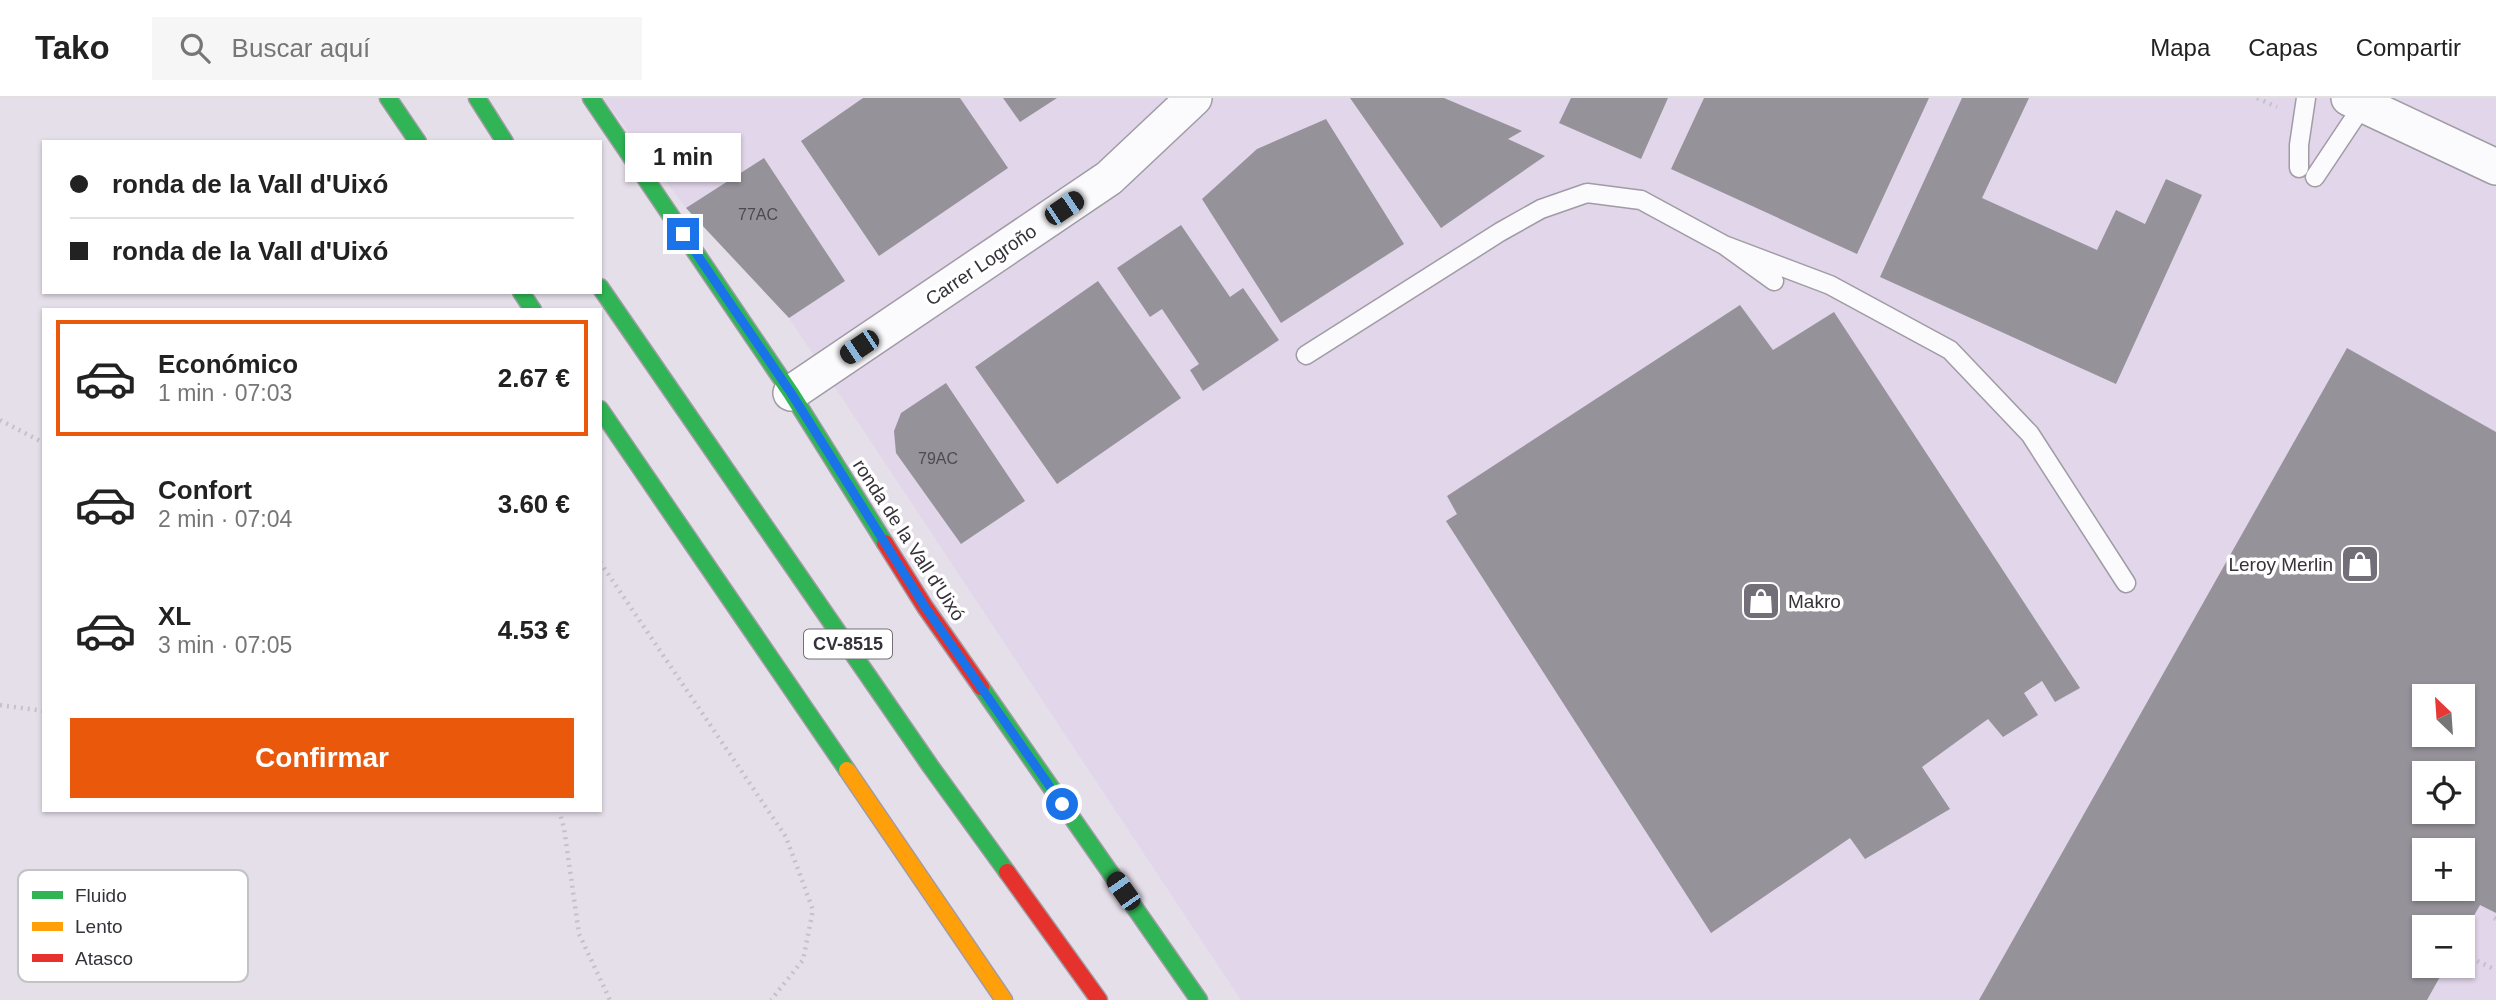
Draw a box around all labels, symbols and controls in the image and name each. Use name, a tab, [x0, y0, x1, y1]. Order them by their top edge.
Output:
search box	[152, 17, 642, 80]
text: Tako	[35, 29, 110, 66]
icon: search	[176, 29, 214, 67]
text: Buscar aquí	[232, 33, 370, 63]
text: Mapa	[2150, 34, 2210, 61]
text: Capas	[2248, 34, 2318, 61]
text: Compartir	[2356, 34, 2461, 61]
callout: 1 min	[625, 132, 741, 181]
text: 1 min	[653, 144, 713, 170]
text: ronda de la Vall d'Uixó	[112, 169, 388, 199]
car	[1041, 188, 1088, 228]
house number: 77AC	[738, 206, 778, 223]
route end	[667, 218, 699, 250]
street label: Carrer Logroño	[922, 220, 1040, 310]
text: ronda de la Vall d'Uixó	[112, 236, 388, 266]
car	[836, 327, 883, 367]
icon: car	[74, 347, 137, 410]
text: Económico	[158, 349, 298, 379]
text: 2.67 €	[498, 363, 570, 393]
text: 1 min · 07:03	[158, 380, 292, 406]
house number: 79AC	[918, 450, 958, 467]
street label: ronda de la Vall d'Uixó	[849, 455, 969, 625]
icon: car	[74, 473, 137, 536]
text: Confort	[158, 475, 252, 505]
text: 3.60 €	[498, 489, 570, 519]
text: 2 min · 07:04	[158, 506, 292, 532]
shop icon: Leroy Merlin	[2339, 543, 2381, 585]
place label: Leroy Merlin	[2228, 554, 2333, 575]
shop icon: Makro	[1740, 580, 1782, 622]
place label: Makro	[1788, 591, 1841, 612]
icon: car	[74, 599, 137, 662]
text: XL	[158, 601, 191, 631]
text: 4.53 €	[498, 615, 570, 645]
road number: CV-8515	[804, 630, 892, 658]
text: 3 min · 07:05	[158, 632, 292, 658]
north arrow	[2412, 684, 2474, 747]
map controls	[2412, 684, 2475, 978]
button: Confirmar	[70, 718, 574, 798]
button: locate	[2412, 761, 2475, 824]
route start	[1046, 788, 1078, 820]
button: +	[2412, 838, 2475, 901]
car	[1103, 868, 1144, 914]
legend	[18, 870, 248, 982]
text: Fluido	[75, 885, 127, 906]
button: −	[2412, 915, 2475, 978]
text: Lento	[75, 916, 123, 937]
text: Atasco	[75, 948, 133, 969]

